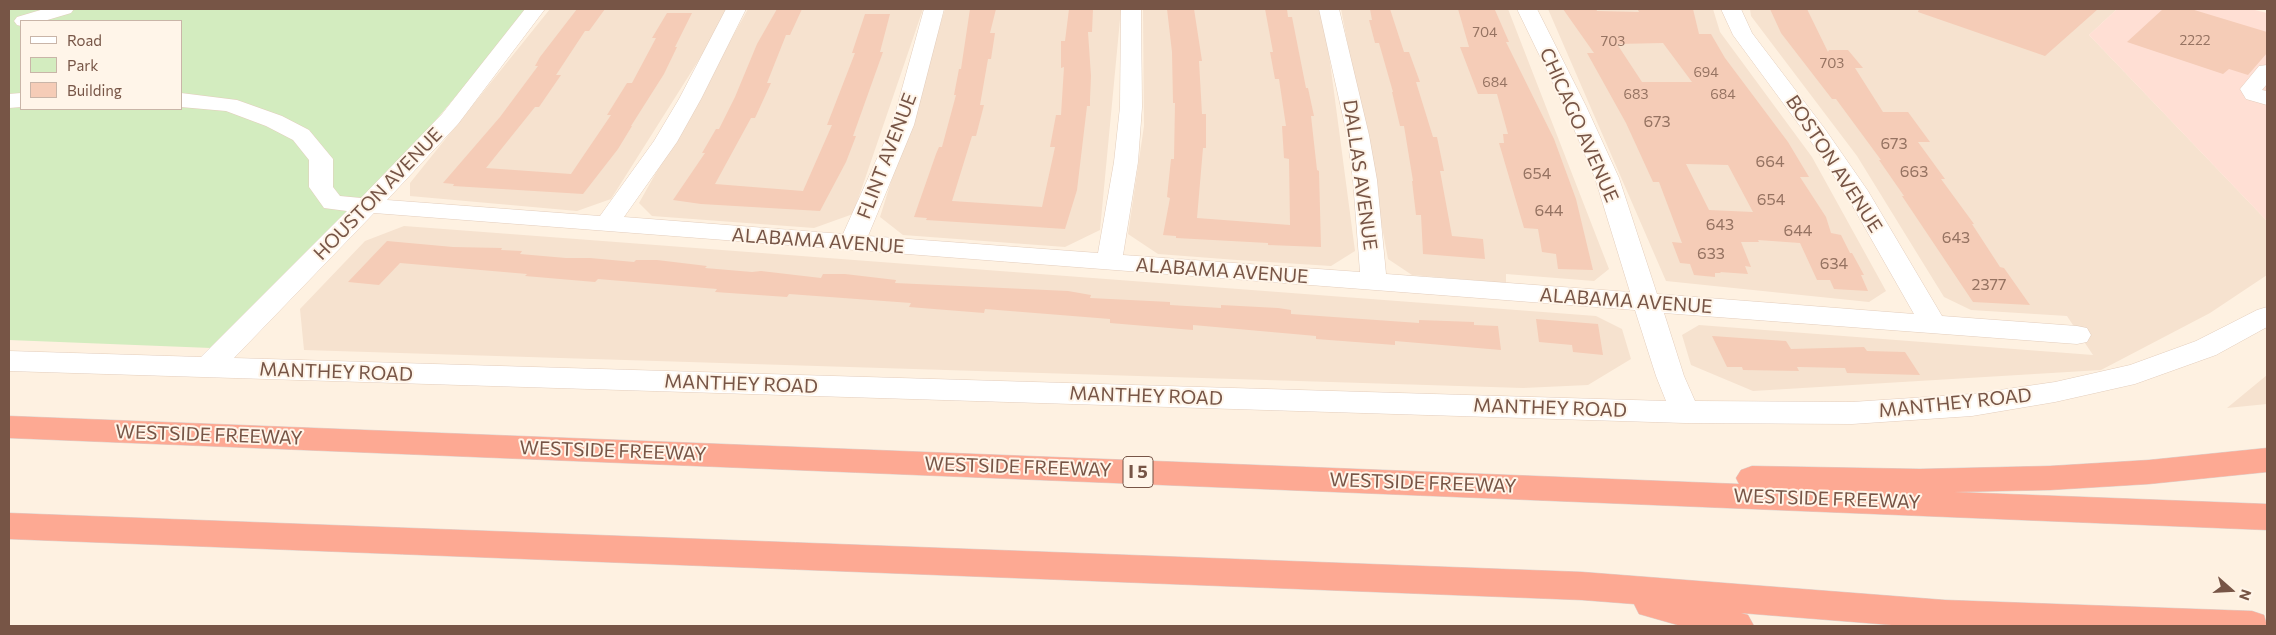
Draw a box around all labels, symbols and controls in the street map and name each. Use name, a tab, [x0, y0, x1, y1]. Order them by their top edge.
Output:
legend	[20, 20, 182, 110]
house number: 704	[1473, 24, 1497, 40]
text: Road	[67, 31, 102, 49]
house number: 2222	[2179, 32, 2211, 48]
house number: 703	[1601, 33, 1625, 49]
street label: CHICAGO AVENUE	[1535, 44, 1623, 206]
house number: 703	[1820, 55, 1844, 71]
text: Park	[67, 56, 98, 74]
house number: 694	[1693, 64, 1719, 80]
house number: 684	[1482, 74, 1508, 90]
text: Building	[67, 81, 122, 99]
house number: 683	[1624, 86, 1648, 102]
house number: 684	[1710, 86, 1736, 102]
street label: FLINT AVENUE	[853, 90, 921, 222]
street label: BOSTON AVENUE	[1781, 91, 1887, 237]
street label: DALLAS AVENUE	[1338, 98, 1382, 252]
house number: 673	[1643, 112, 1671, 132]
street label: HOUSTON AVENUE	[309, 123, 447, 265]
house number: 673	[1880, 134, 1908, 154]
house number: 664	[1755, 152, 1785, 172]
house number: 663	[1900, 162, 1928, 182]
house number: 654	[1523, 164, 1551, 184]
house number: 654	[1757, 190, 1785, 210]
house number: 644	[1535, 201, 1563, 221]
house number: 643	[1706, 215, 1734, 235]
house number: 644	[1784, 221, 1812, 241]
street label: ALABAMA AVENUE	[731, 224, 905, 258]
house number: 643	[1942, 228, 1970, 248]
house number: 633	[1697, 244, 1725, 264]
street label: ALABAMA AVENUE	[1135, 254, 1309, 288]
house number: 634	[1820, 254, 1848, 274]
house number: 2377	[1972, 275, 2006, 295]
street label: ALABAMA AVENUE	[1539, 284, 1713, 318]
street label: MANTHEY ROAD	[259, 358, 413, 386]
street label: MANTHEY ROAD	[664, 370, 818, 398]
street label: MANTHEY ROAD	[1069, 382, 1223, 410]
street label: MANTHEY ROAD	[1877, 384, 2033, 422]
street label: MANTHEY ROAD	[1473, 394, 1627, 422]
street label: WESTSIDE FREEWAY	[115, 420, 303, 450]
street label: WESTSIDE FREEWAY	[519, 436, 707, 466]
street label: WESTSIDE FREEWAY	[924, 452, 1112, 482]
road number: I 5	[1123, 457, 1153, 488]
street label: WESTSIDE FREEWAY	[1329, 468, 1517, 498]
street label: WESTSIDE FREEWAY	[1733, 484, 1921, 514]
north arrow	[2206, 565, 2256, 615]
text: N	[2236, 587, 2255, 603]

